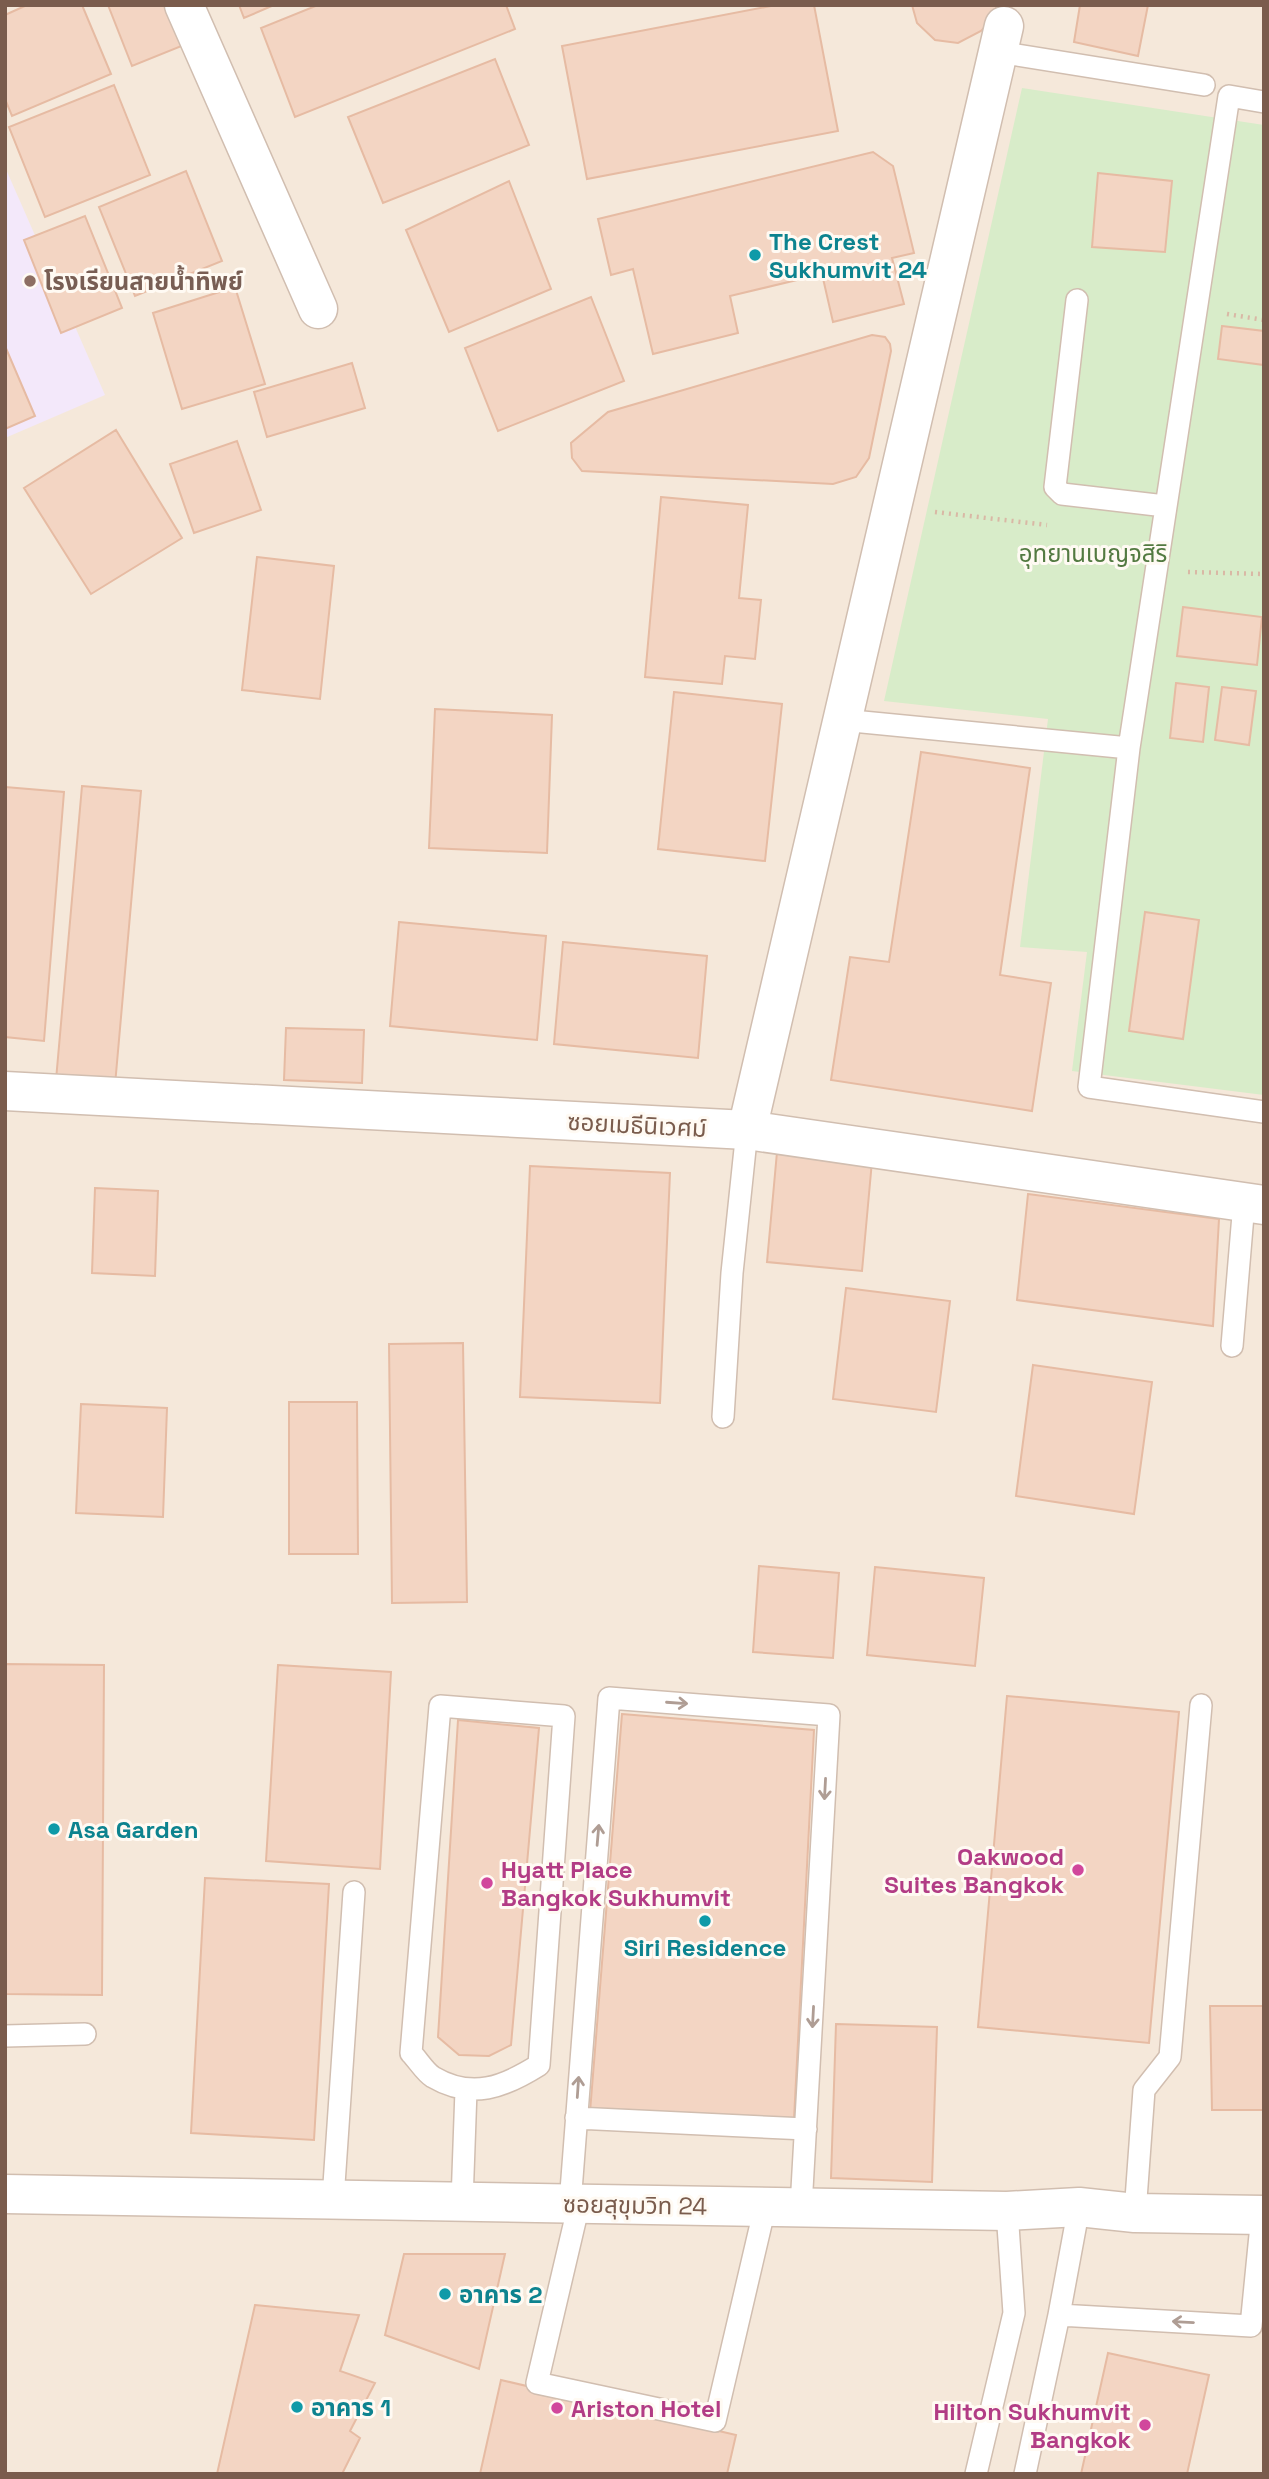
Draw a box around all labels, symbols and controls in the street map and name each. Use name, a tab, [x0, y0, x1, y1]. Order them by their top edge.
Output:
place label: The Crest Sukhumvit 24	[769, 226, 927, 285]
marker: The Crest Sukhumvit 24	[747, 247, 763, 263]
place label: โรงเรียนสายน้ำทิพย์	[44, 265, 243, 297]
marker: โรงเรียนสายน้ำทิพย์	[22, 273, 38, 289]
park label: อุทยานเบญจสิริ	[1019, 538, 1167, 569]
street label: ซอยเมธีนิเวศม์	[567, 1106, 708, 1144]
one-way arrow	[665, 1697, 687, 1710]
one-way arrow	[818, 1778, 831, 1800]
place label: Asa Garden	[68, 1814, 198, 1845]
marker: Asa Garden	[46, 1821, 62, 1837]
one-way arrow	[592, 1825, 605, 1847]
place label: Oakwood Suites Bangkok	[884, 1841, 1064, 1900]
place label: Hyatt Place Bangkok Sukhumvit	[501, 1854, 731, 1913]
marker: Oakwood Suites Bangkok	[1070, 1862, 1086, 1878]
marker: Hyatt Place Bangkok Sukhumvit	[479, 1875, 495, 1891]
marker: Siri Residence	[697, 1913, 713, 1929]
place label: Siri Residence	[624, 1932, 786, 1963]
one-way arrow	[806, 2005, 819, 2028]
one-way arrow	[572, 2076, 585, 2098]
street label: ซอยสุขุมวิท 24	[563, 2188, 707, 2222]
place label: อาคาร 2	[459, 2279, 542, 2310]
marker: อาคาร 2	[437, 2286, 453, 2302]
one-way arrow	[1172, 2315, 1195, 2328]
place label: อาคาร 1	[311, 2392, 391, 2423]
place label: Ariston Hotel	[571, 2393, 721, 2424]
place label: Hilton Sukhumvit Bangkok	[934, 2396, 1131, 2455]
marker: อาคาร 1	[289, 2399, 305, 2415]
marker: Ariston Hotel	[549, 2400, 565, 2416]
marker: Hilton Sukhumvit Bangkok	[1137, 2417, 1153, 2433]

